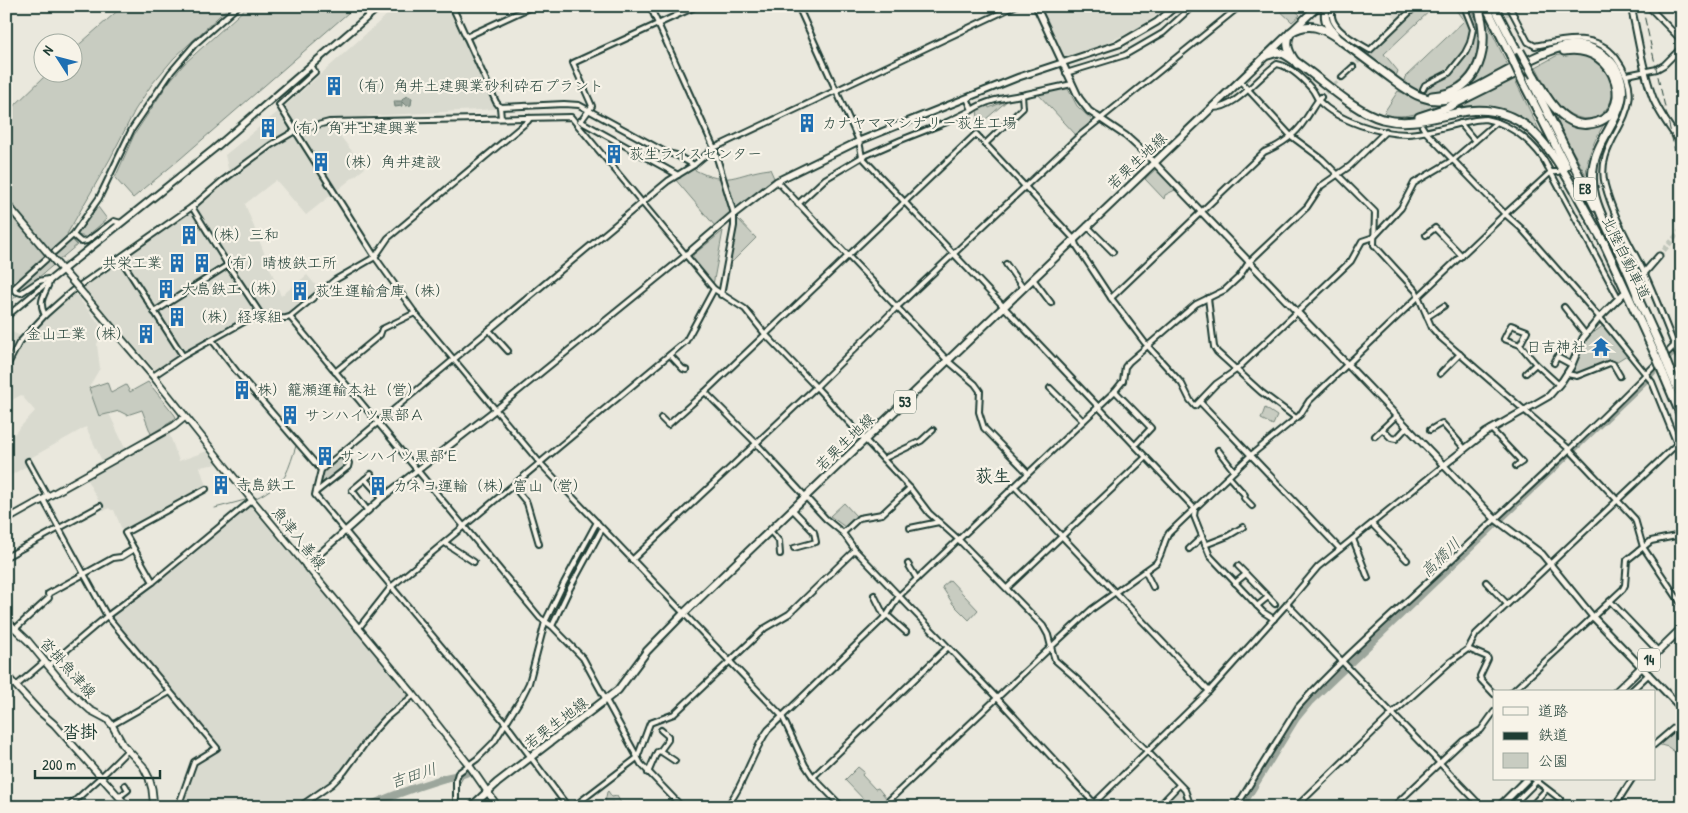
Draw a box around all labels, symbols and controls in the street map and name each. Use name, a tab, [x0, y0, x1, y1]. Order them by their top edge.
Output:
north arrow	[32, 32, 82, 82]
text: N	[37, 41, 57, 59]
building icon: （有）角井土建興業砂利砕石プラント	[323, 75, 345, 97]
place label: （有）角井土建興業砂利砕石プラント	[349, 75, 604, 96]
building icon: カナヤママシナリー荻生工場	[796, 112, 818, 134]
place label: カナヤママシナリー荻生工場	[822, 112, 1017, 133]
building icon: （有）角井土建興業	[257, 117, 279, 139]
place label: （有）角井土建興業	[283, 117, 418, 138]
street label: 若栗生地線	[1102, 127, 1171, 194]
building icon: 荻生ライスセンター	[603, 143, 625, 165]
place label: 荻生ライスセンター	[629, 143, 762, 164]
building icon: （株）角井建設	[310, 151, 332, 173]
place label: （株）角井建設	[336, 151, 441, 172]
road number: E8	[1574, 178, 1596, 200]
street label: 北陸自動車道	[1597, 213, 1656, 303]
building icon: （株）三和	[178, 224, 200, 246]
place label: （株）三和	[204, 224, 279, 245]
place label: 共栄工業	[102, 252, 162, 273]
building icon: 共栄工業	[166, 252, 188, 274]
building icon: （有）晴柀鉄工所	[191, 252, 213, 274]
place label: （有）晴柀鉄工所	[217, 252, 337, 273]
building icon: 大島鉄工（株）	[155, 278, 177, 300]
place label: 大島鉄工（株）	[181, 278, 286, 299]
building icon: 荻生運輸倉庫（株）	[289, 280, 311, 302]
place label: 荻生運輸倉庫（株）	[315, 280, 450, 301]
building icon: （株）経塚組	[166, 306, 188, 328]
place label: （株）経塚組	[192, 306, 282, 327]
place label: 金山工業（株）	[26, 323, 131, 344]
building icon: 金山工業（株）	[135, 323, 157, 345]
place label: 日吉神社	[1526, 336, 1586, 357]
temple icon: 日吉神社	[1590, 336, 1612, 358]
building icon: 株）籠瀬運輸本社（営）	[231, 379, 253, 401]
place label: 株）籠瀬運輸本社（営）	[257, 379, 422, 400]
road number: 53	[894, 391, 916, 414]
building icon: サンハイツ黒部Ａ	[279, 404, 301, 426]
place label: サンハイツ黒部Ａ	[305, 404, 424, 425]
street label: 若栗生地線	[810, 408, 879, 475]
building icon: サンハイツ黒部Ｅ	[314, 445, 336, 467]
place label: サンハイツ黒部Ｅ	[340, 445, 459, 466]
district label: 荻生	[975, 463, 1011, 488]
building icon: 寺島鉄工	[210, 474, 232, 496]
place label: 寺島鉄工	[236, 474, 296, 495]
building icon: カネヨ運輸（株）富山（営）	[367, 475, 389, 497]
place label: カネヨ運輸（株）富山（営）	[393, 475, 588, 496]
street label: 魚津入善線	[268, 502, 331, 573]
water label: 高橋川	[1415, 532, 1465, 582]
street label: 沓掛魚津線	[35, 633, 101, 703]
road number: 14	[1638, 648, 1660, 672]
legend	[1493, 690, 1656, 780]
street label: 若栗生地線	[519, 692, 592, 754]
text: 道路	[1538, 700, 1568, 721]
district label: 沓掛	[62, 719, 98, 744]
text: 鉄道	[1538, 724, 1568, 745]
scale bar	[35, 748, 160, 780]
text: 公園	[1538, 750, 1568, 771]
text: 200 m	[42, 754, 76, 775]
water label: 吉田川	[387, 757, 439, 793]

